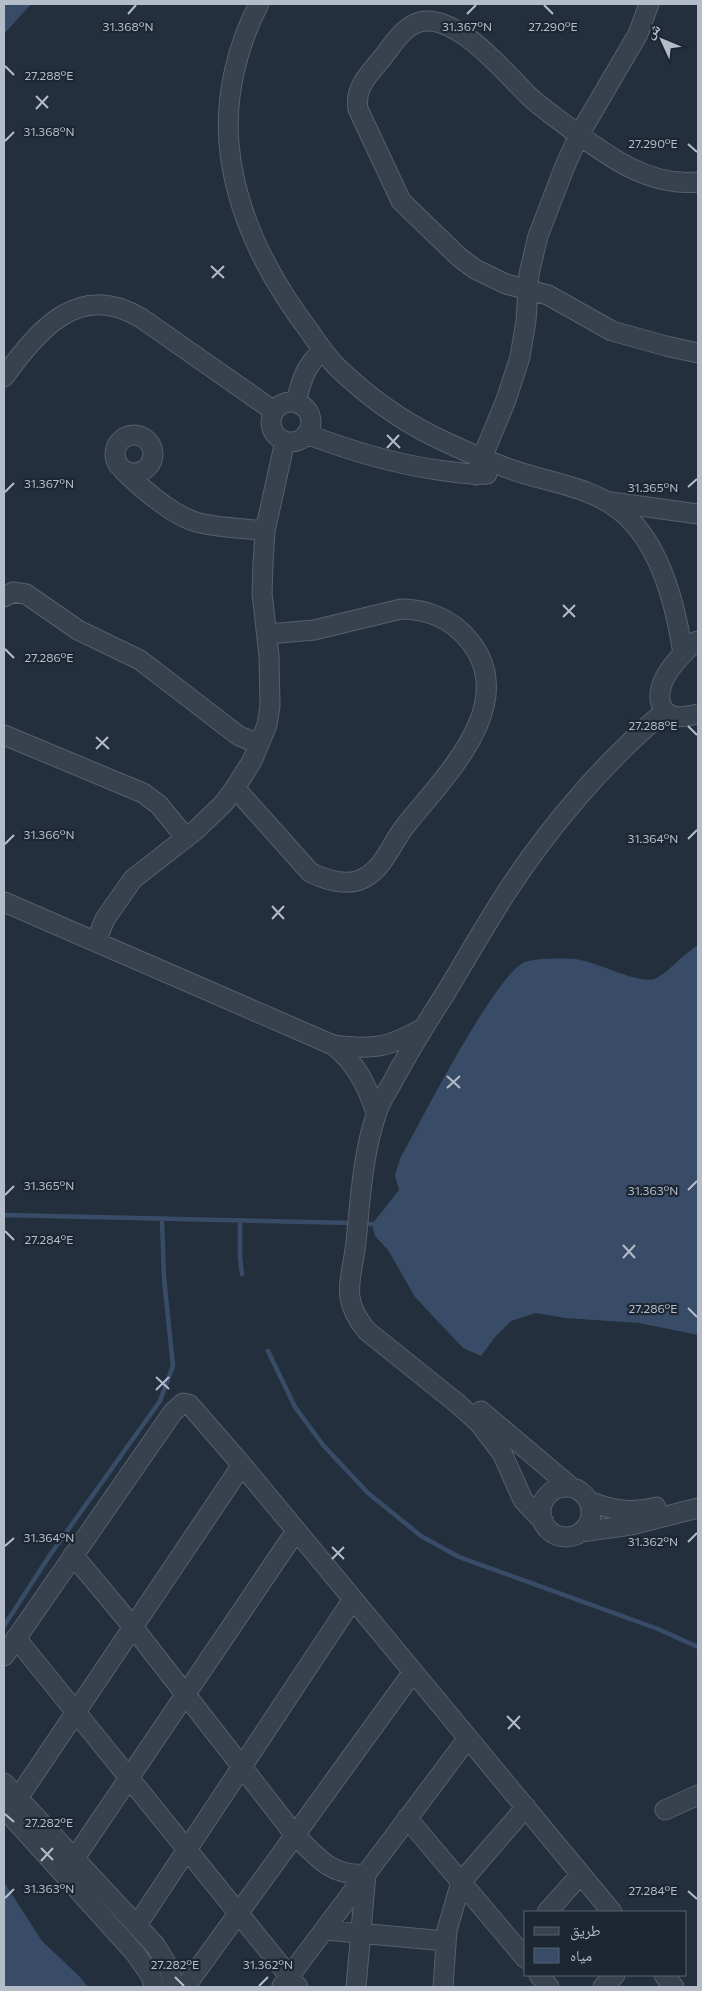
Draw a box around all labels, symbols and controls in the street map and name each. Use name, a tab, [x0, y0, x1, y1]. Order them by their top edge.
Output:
north arrow	[637, 15, 687, 65]
text: 31.368°N	[103, 19, 153, 33]
text: 31.367°N	[442, 19, 492, 33]
text: 27.290°E	[528, 19, 578, 33]
text: ش	[641, 19, 664, 43]
text: 27.288°E	[25, 68, 73, 82]
text: 31.368°N	[24, 124, 74, 138]
text: 27.290°E	[628, 136, 678, 150]
text: 31.367°N	[24, 476, 74, 490]
text: 31.365°N	[628, 480, 678, 494]
text: 27.286°E	[25, 650, 73, 664]
text: 27.288°E	[629, 718, 677, 732]
text: 31.366°N	[24, 827, 74, 841]
text: 31.364°N	[628, 831, 678, 845]
text: 31.365°N	[24, 1178, 74, 1192]
text: 31.363°N	[628, 1183, 678, 1197]
text: 27.284°E	[25, 1232, 73, 1246]
text: 27.286°E	[629, 1301, 677, 1315]
text: 31.364°N	[24, 1530, 74, 1544]
text: 31.362°N	[628, 1534, 678, 1548]
text: 27.282°E	[25, 1815, 73, 1829]
text: 31.363°N	[24, 1881, 74, 1895]
text: 27.284°E	[629, 1883, 677, 1897]
legend	[524, 1911, 687, 1976]
text: طريق	[570, 1921, 601, 1941]
text: مياه	[570, 1946, 592, 1964]
text: 27.282°E	[151, 1957, 199, 1971]
text: 31.362°N	[243, 1957, 293, 1971]

